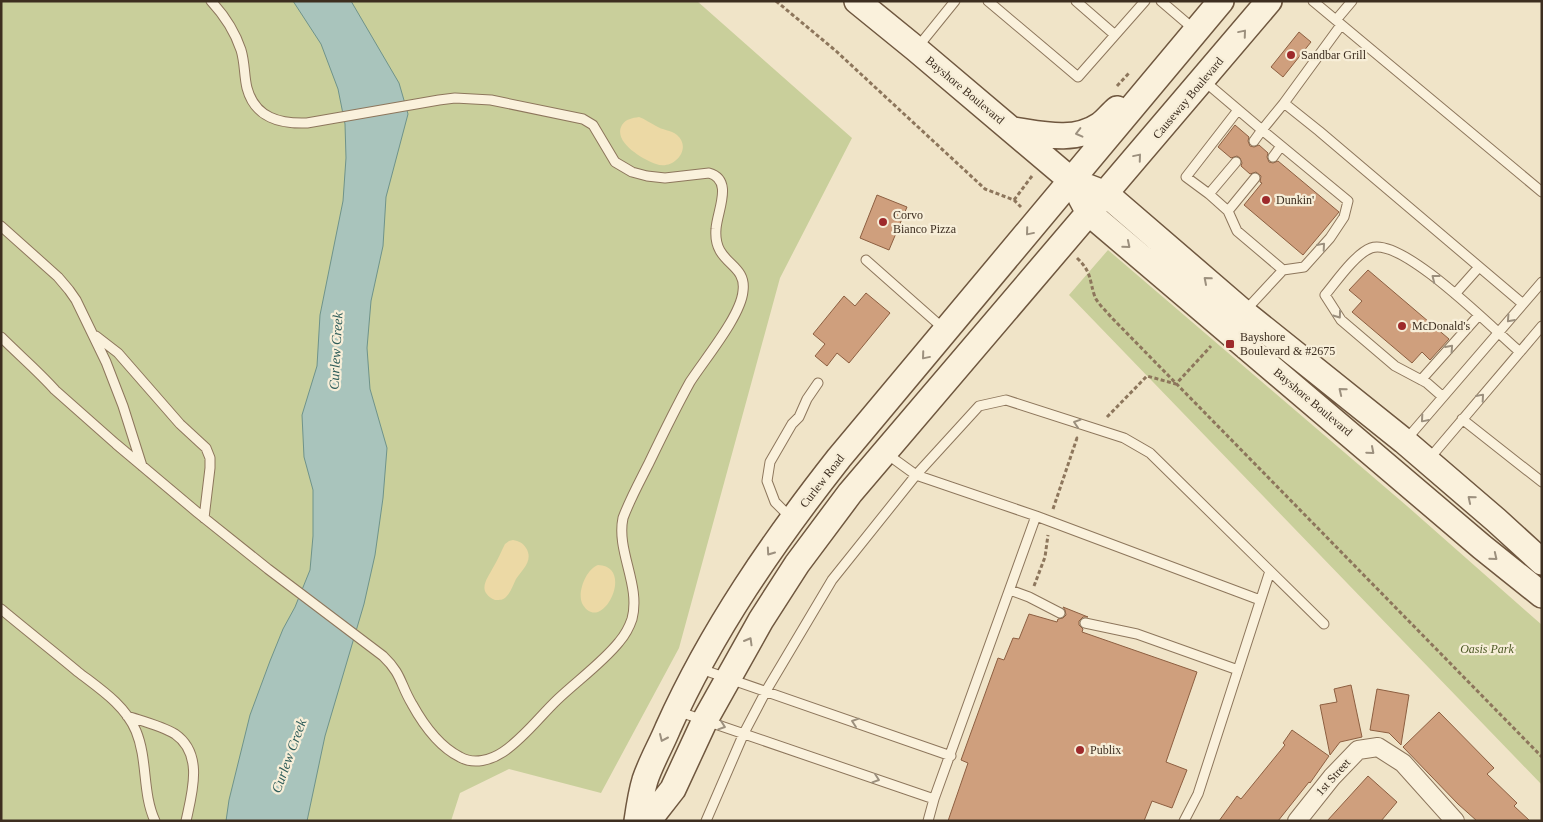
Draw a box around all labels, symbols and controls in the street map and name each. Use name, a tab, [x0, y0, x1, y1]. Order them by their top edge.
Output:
one-way arrow	[1237, 30, 1245, 39]
place label: Sandbar Grill	[1301, 48, 1367, 62]
marker: Sandbar Grill	[1285, 49, 1297, 61]
street label: Bayshore Boulevard	[923, 53, 1007, 127]
street label: Causeway Boulevard	[1150, 54, 1226, 142]
one-way arrow	[1074, 127, 1083, 138]
one-way arrow	[1132, 154, 1140, 163]
place label: Dunkin'	[1276, 193, 1314, 207]
marker: Dunkin'	[1260, 194, 1272, 206]
place label: Corvo Bianco Pizza	[893, 208, 957, 236]
marker: Corvo Bianco Pizza	[877, 216, 889, 228]
one-way arrow	[1026, 226, 1035, 235]
one-way arrow	[1121, 239, 1130, 248]
one-way arrow	[1317, 243, 1326, 252]
one-way arrow	[1431, 274, 1440, 283]
one-way arrow	[1203, 277, 1212, 286]
one-way arrow	[1333, 309, 1341, 318]
water label: Curlew Creek	[326, 311, 346, 390]
one-way arrow	[1507, 313, 1516, 322]
place label: McDonald's	[1412, 319, 1470, 333]
marker: McDonald's	[1396, 320, 1408, 332]
place label: Bayshore Boulevard & #2675	[1240, 330, 1335, 358]
marker: Bayshore Boulevard & #2675	[1224, 338, 1236, 350]
one-way arrow	[1444, 344, 1453, 353]
one-way arrow	[922, 350, 931, 359]
street label: Bayshore Boulevard	[1271, 365, 1355, 439]
one-way arrow	[1339, 388, 1348, 396]
one-way arrow	[1475, 394, 1484, 403]
one-way arrow	[1421, 413, 1429, 422]
one-way arrow	[1074, 419, 1082, 429]
one-way arrow	[1365, 445, 1374, 454]
street label: Curlew Road	[797, 452, 847, 510]
one-way arrow	[1468, 496, 1477, 505]
one-way arrow	[767, 546, 776, 556]
one-way arrow	[1489, 551, 1498, 560]
one-way arrow	[742, 638, 752, 647]
park label: Oasis Park	[1460, 642, 1515, 656]
water label: Curlew Creek	[269, 716, 310, 795]
one-way arrow	[851, 718, 860, 728]
one-way arrow	[718, 720, 726, 730]
one-way arrow	[659, 733, 670, 742]
place label: Publix	[1090, 743, 1121, 757]
marker: Publix	[1074, 744, 1086, 756]
street label: 1st Street	[1313, 755, 1354, 798]
one-way arrow	[871, 773, 880, 783]

